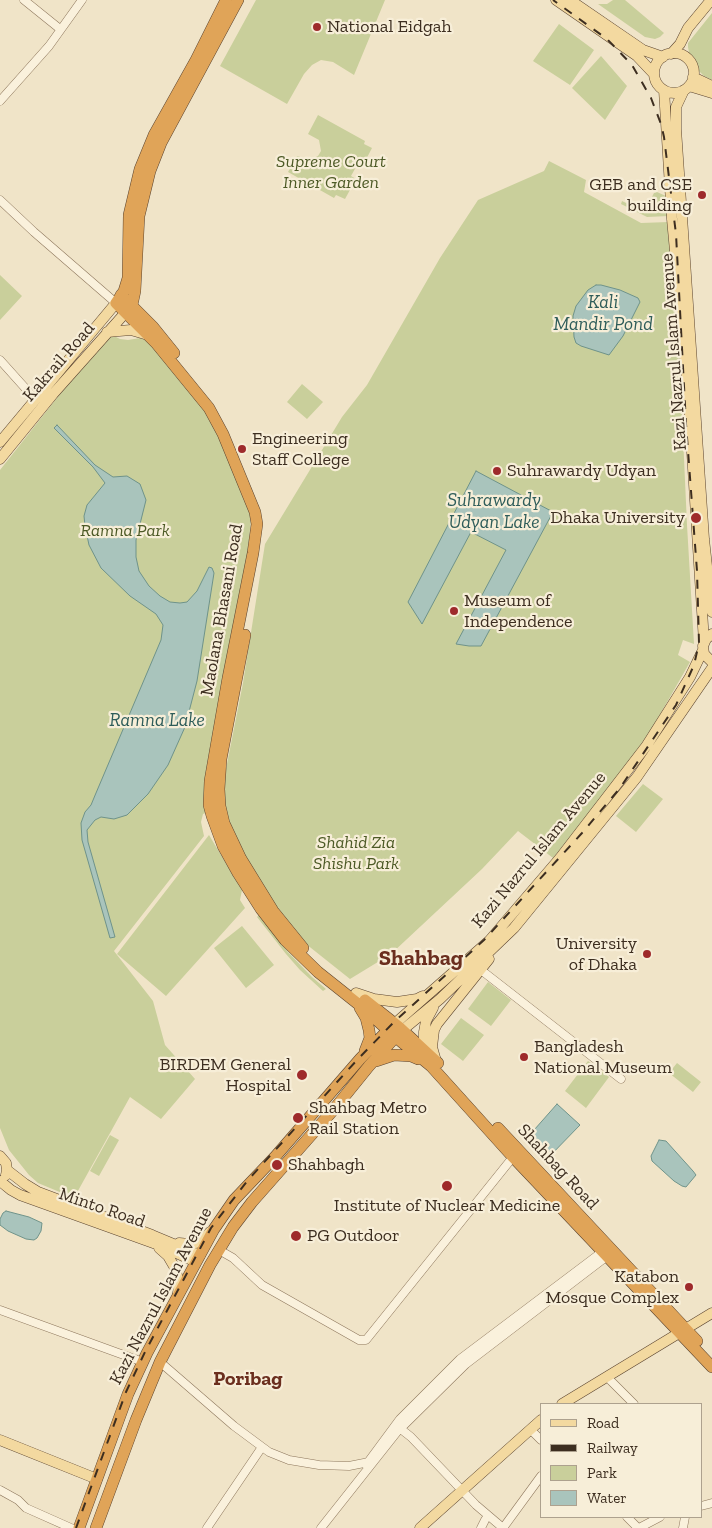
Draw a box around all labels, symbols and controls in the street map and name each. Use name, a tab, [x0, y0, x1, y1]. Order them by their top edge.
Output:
place label: National Eidgah	[327, 16, 452, 38]
marker: National Eidgah	[311, 21, 323, 33]
park label: Supreme Court Inner Garden	[276, 151, 386, 193]
place label: GEB and CSE building	[589, 174, 692, 216]
marker: GEB and CSE building	[696, 189, 708, 201]
street label: Kazi Nazrul Islam Avenue	[656, 253, 692, 451]
water label: Kali Mandir Pond	[553, 292, 653, 336]
street label: Kakrail Road	[19, 318, 99, 406]
place label: Engineering Staff College	[252, 428, 349, 470]
marker: Engineering Staff College	[236, 443, 248, 455]
place label: Suhrawardy Udyan	[507, 460, 656, 482]
marker: Suhrawardy Udyan	[491, 465, 503, 477]
water label: Suhrawardy Udyan Lake	[447, 490, 541, 534]
place label: Dhaka University	[550, 507, 685, 529]
marker: Dhaka University	[689, 511, 703, 525]
park label: Ramna Park	[80, 520, 170, 542]
street label: Maolana Bhasani Road	[196, 522, 248, 698]
place label: Museum of Independence	[464, 590, 573, 632]
marker: Museum of Independence	[448, 605, 460, 617]
water label: Ramna Lake	[109, 710, 205, 732]
street label: Kazi Nazrul Islam Avenue	[467, 767, 611, 933]
park label: Shahid Zia Shishu Park	[313, 832, 399, 874]
place label: University of Dhaka	[556, 933, 637, 976]
district label: Shahbag	[379, 946, 463, 972]
marker: University of Dhaka	[641, 948, 653, 960]
place label: Bangladesh National Museum	[534, 1036, 672, 1078]
marker: Bangladesh National Museum	[518, 1051, 530, 1063]
place label: BIRDEM General Hospital	[159, 1054, 291, 1096]
marker: BIRDEM General Hospital	[295, 1068, 309, 1082]
place label: Shahbag Metro Rail Station	[309, 1097, 427, 1140]
marker: Shahbag Metro Rail Station	[291, 1111, 305, 1125]
street label: Shahbag Road	[513, 1120, 603, 1214]
place label: Shahbagh	[288, 1154, 365, 1176]
marker: Shahbagh	[270, 1158, 284, 1172]
marker: Institute of Nuclear Medicine	[440, 1179, 454, 1193]
street label: Minto Road	[56, 1183, 148, 1233]
place label: Institute of Nuclear Medicine	[334, 1195, 560, 1217]
street label: Kazi Nazrul Islam Avenue	[105, 1204, 217, 1388]
place label: PG Outdoor	[307, 1225, 400, 1247]
marker: PG Outdoor	[289, 1229, 303, 1243]
place label: Katabon Mosque Complex	[546, 1266, 679, 1308]
marker: Katabon Mosque Complex	[683, 1281, 695, 1293]
district label: Poribag	[213, 1367, 283, 1391]
legend	[540, 1403, 702, 1518]
text: Road	[587, 1414, 619, 1432]
text: Railway	[587, 1439, 638, 1457]
text: Park	[587, 1464, 617, 1482]
text: Water	[587, 1489, 627, 1507]

